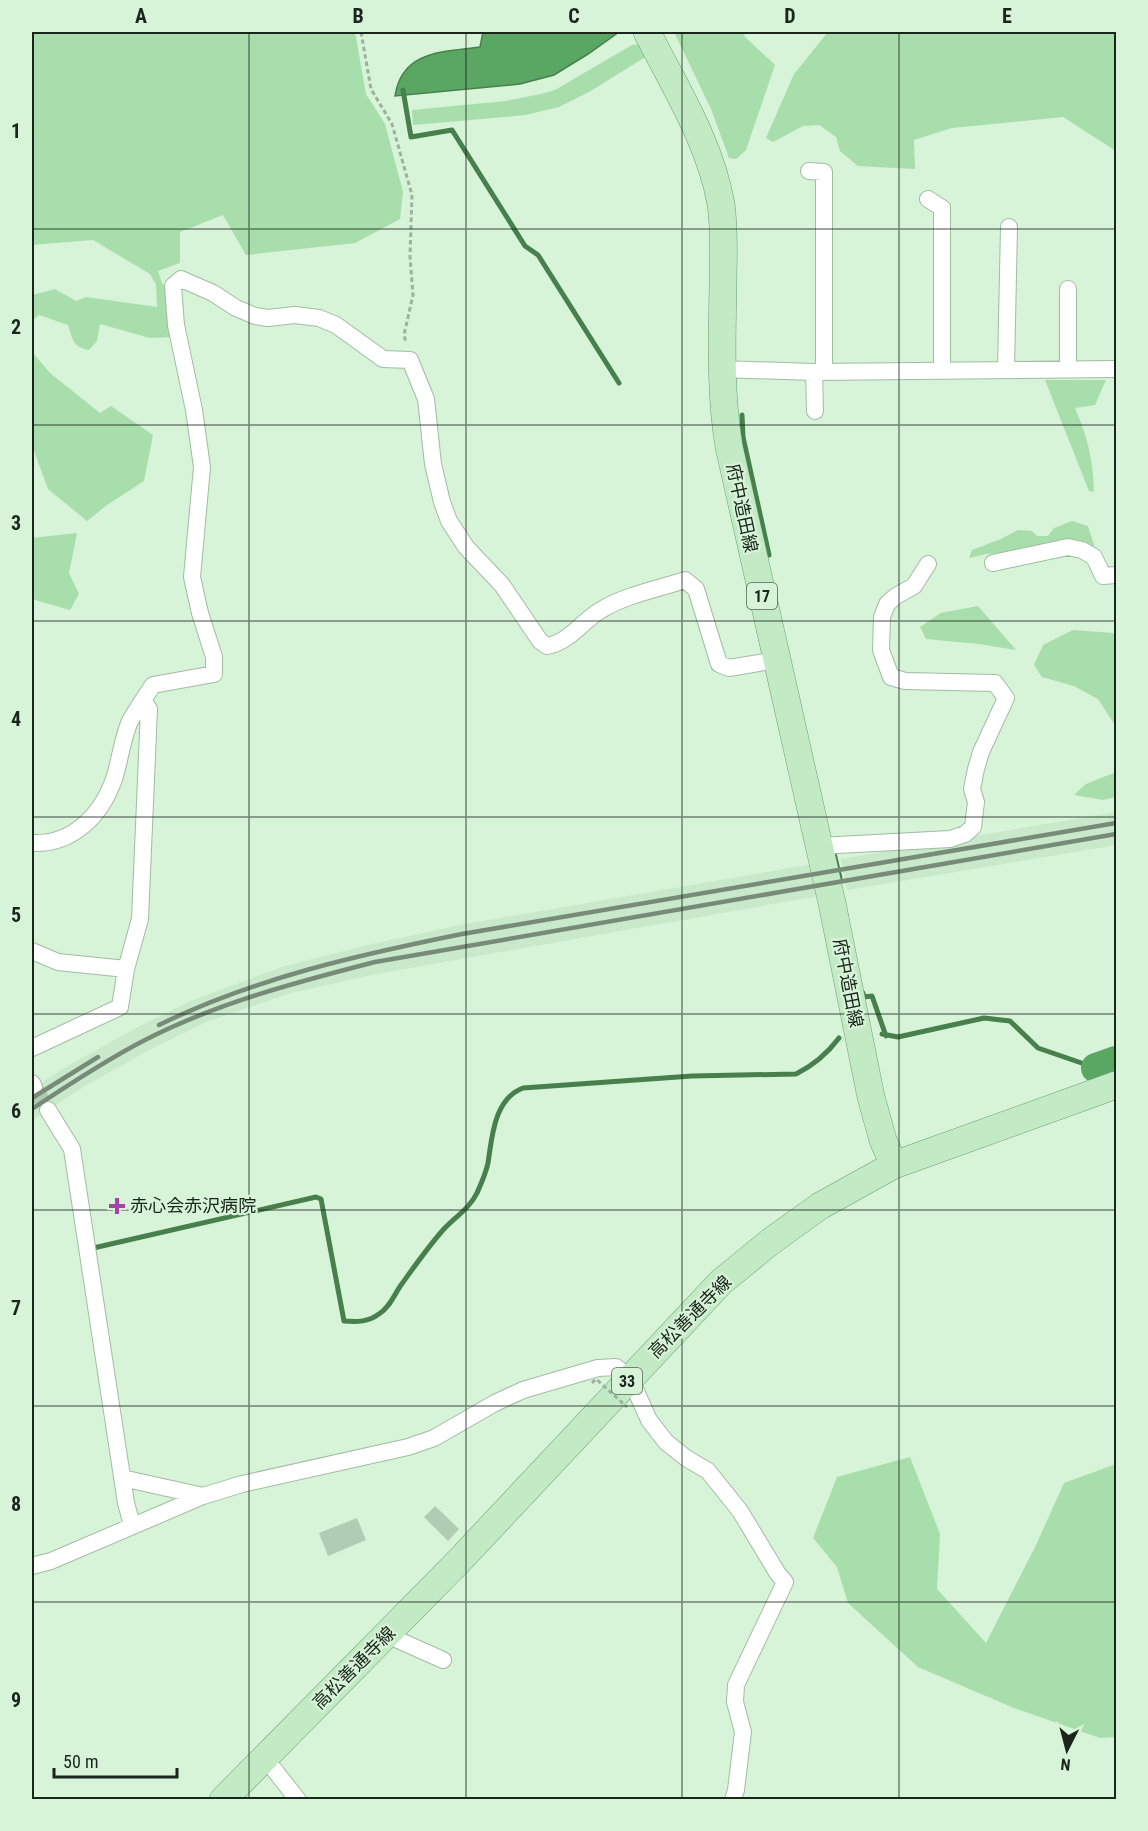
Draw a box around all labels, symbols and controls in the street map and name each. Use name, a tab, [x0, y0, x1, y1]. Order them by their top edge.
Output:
text: A	[135, 4, 147, 28]
text: B	[352, 4, 364, 28]
text: C	[568, 4, 580, 28]
text: D	[784, 4, 796, 28]
text: E	[1002, 4, 1012, 28]
text: 1	[11, 119, 21, 143]
text: 2	[11, 315, 21, 339]
street label: 府中造田線	[723, 462, 762, 554]
text: 3	[11, 511, 21, 535]
road number: 17	[747, 583, 777, 609]
text: 4	[11, 707, 21, 731]
text: 5	[11, 903, 21, 927]
street label: 府中造田線	[830, 937, 867, 1029]
text: 6	[11, 1099, 21, 1123]
place label: 赤心会赤沢病院	[130, 1195, 256, 1216]
marker: 赤心会赤沢病院	[108, 1197, 126, 1215]
street label: 高松善通寺線	[644, 1271, 735, 1362]
text: 7	[11, 1296, 21, 1320]
road number: 33	[612, 1368, 642, 1394]
text: 8	[11, 1492, 21, 1516]
street label: 高松善通寺線	[308, 1622, 399, 1713]
text: 9	[11, 1688, 21, 1712]
north arrow	[1037, 1720, 1097, 1780]
scale bar	[54, 1741, 177, 1779]
text: 50 m	[63, 1751, 98, 1772]
text: N	[1060, 1754, 1071, 1774]

